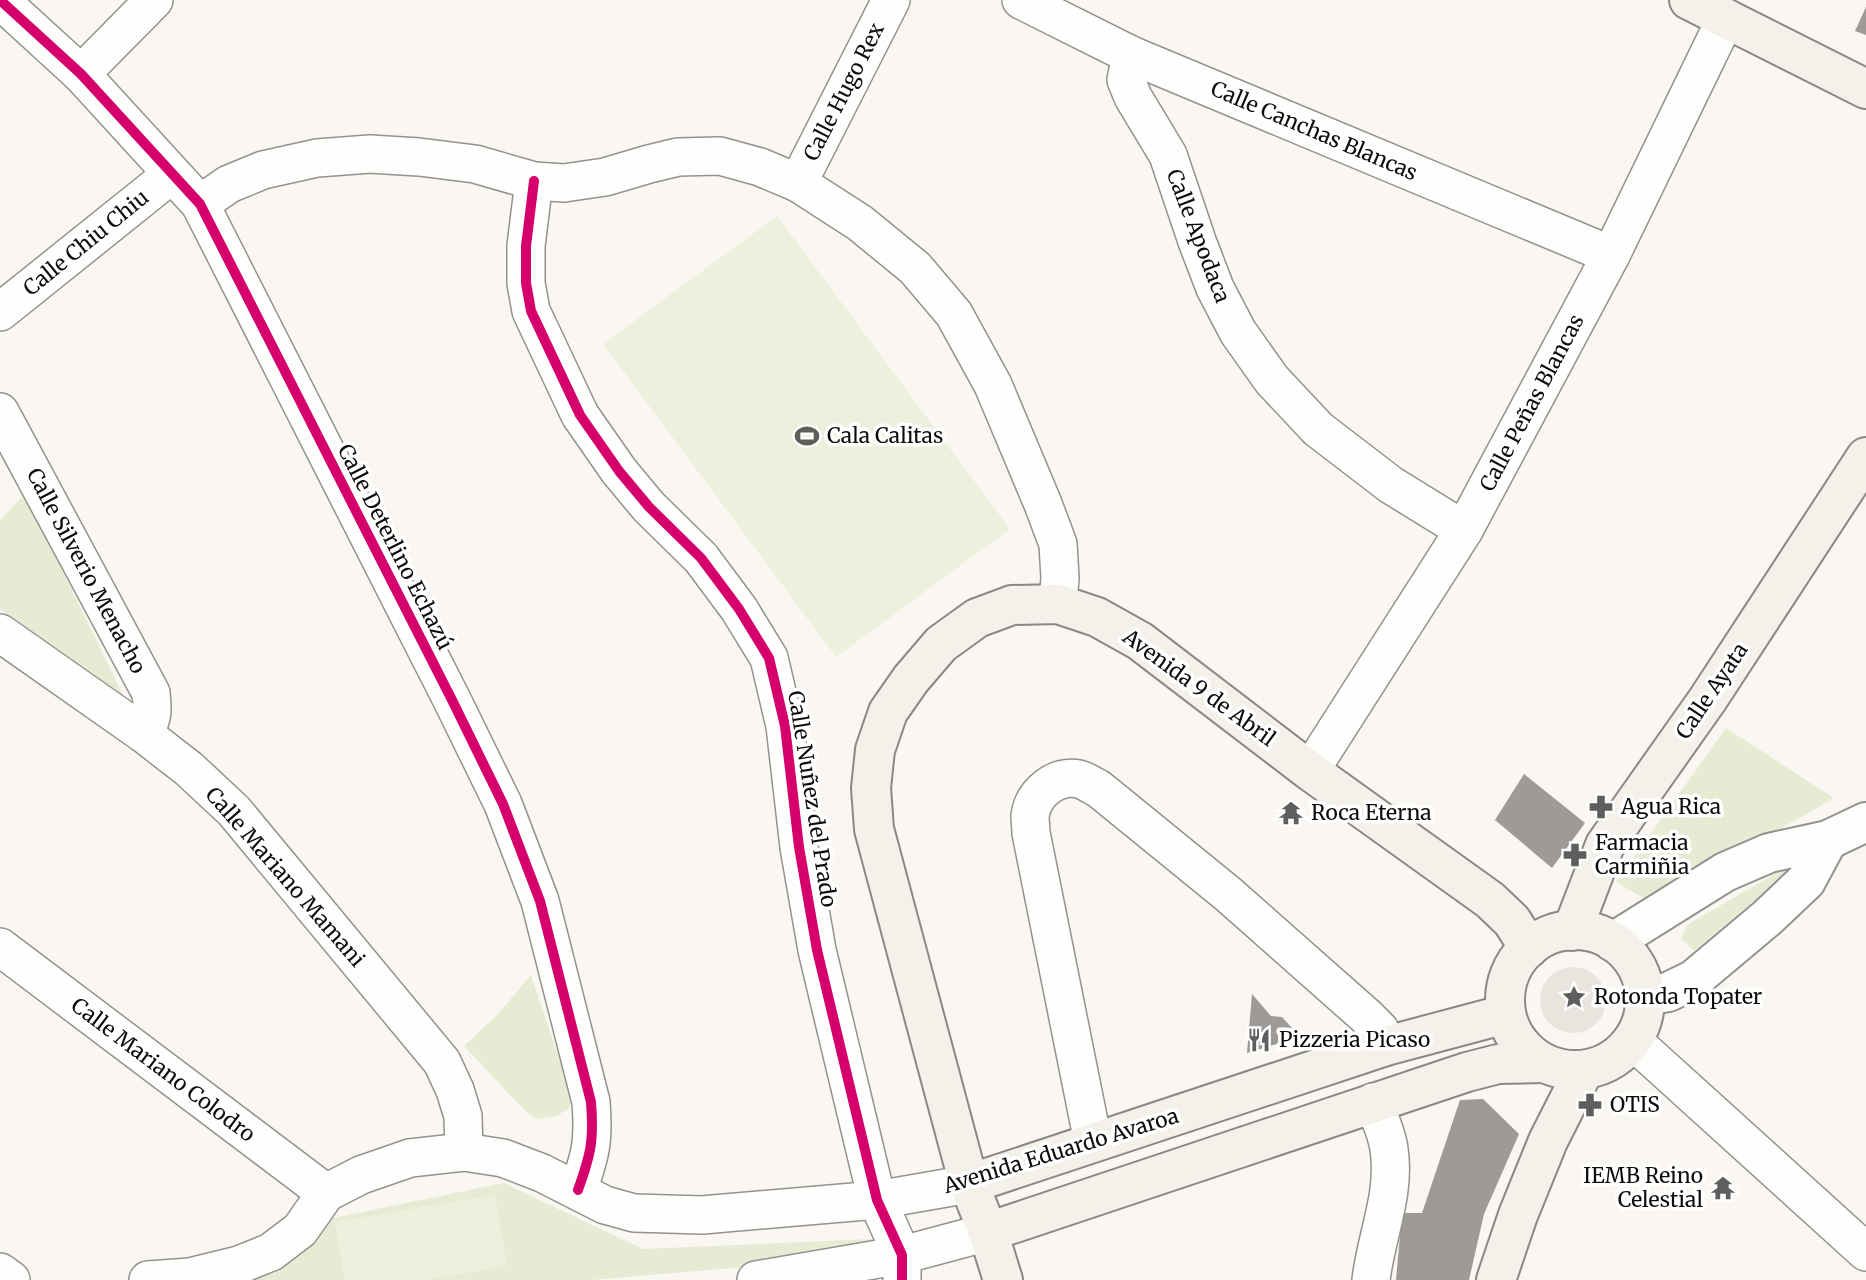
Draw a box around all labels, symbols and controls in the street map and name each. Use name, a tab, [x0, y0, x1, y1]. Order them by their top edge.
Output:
street label: Calle Hugo Rex	[797, 18, 890, 165]
street label: Calle Canchas Blancas	[1207, 75, 1422, 186]
street label: Calle Apodaca	[1161, 165, 1236, 306]
street label: Calle Chiu Chiu	[17, 184, 154, 302]
street label: Calle Peñas Blancas	[1473, 310, 1590, 496]
sports icon: Cala Calitas	[793, 422, 821, 450]
place label: Cala Calitas	[827, 422, 943, 449]
street label: Calle Deterlino Echazú	[332, 439, 459, 654]
street label: Calle Silverio Menacho	[21, 463, 152, 678]
street label: Avenida 9 de Abril	[1117, 623, 1281, 752]
street label: Calle Ayata	[1670, 637, 1754, 744]
street label: Calle Nuñez del Prado	[782, 689, 843, 909]
street label: Calle Mariano Mamani	[200, 781, 371, 972]
pharmacy icon: Agua Rica	[1587, 793, 1615, 821]
place label: Agua Rica	[1620, 793, 1721, 820]
temple icon: Roca Eterna	[1277, 799, 1305, 827]
place label: Roca Eterna	[1311, 799, 1432, 826]
place label: Farmacia Carmiñia	[1595, 829, 1689, 880]
pharmacy icon: Farmacia Carmiñia	[1561, 841, 1589, 869]
place icon: Rotonda Topater	[1560, 983, 1588, 1011]
place label: Rotonda Topater	[1594, 983, 1762, 1010]
street label: Calle Mariano Colodro	[66, 992, 261, 1148]
restaurant icon: Pizzeria Picaso	[1245, 1026, 1273, 1054]
place label: Pizzeria Picaso	[1279, 1026, 1430, 1053]
pharmacy icon: OTIS	[1576, 1091, 1604, 1119]
place label: OTIS	[1610, 1091, 1660, 1118]
street label: Avenida Eduardo Avaroa	[939, 1102, 1182, 1199]
place label: IEMB Reino Celestial	[1583, 1162, 1703, 1213]
temple icon: IEMB Reino Celestial	[1709, 1174, 1737, 1202]

